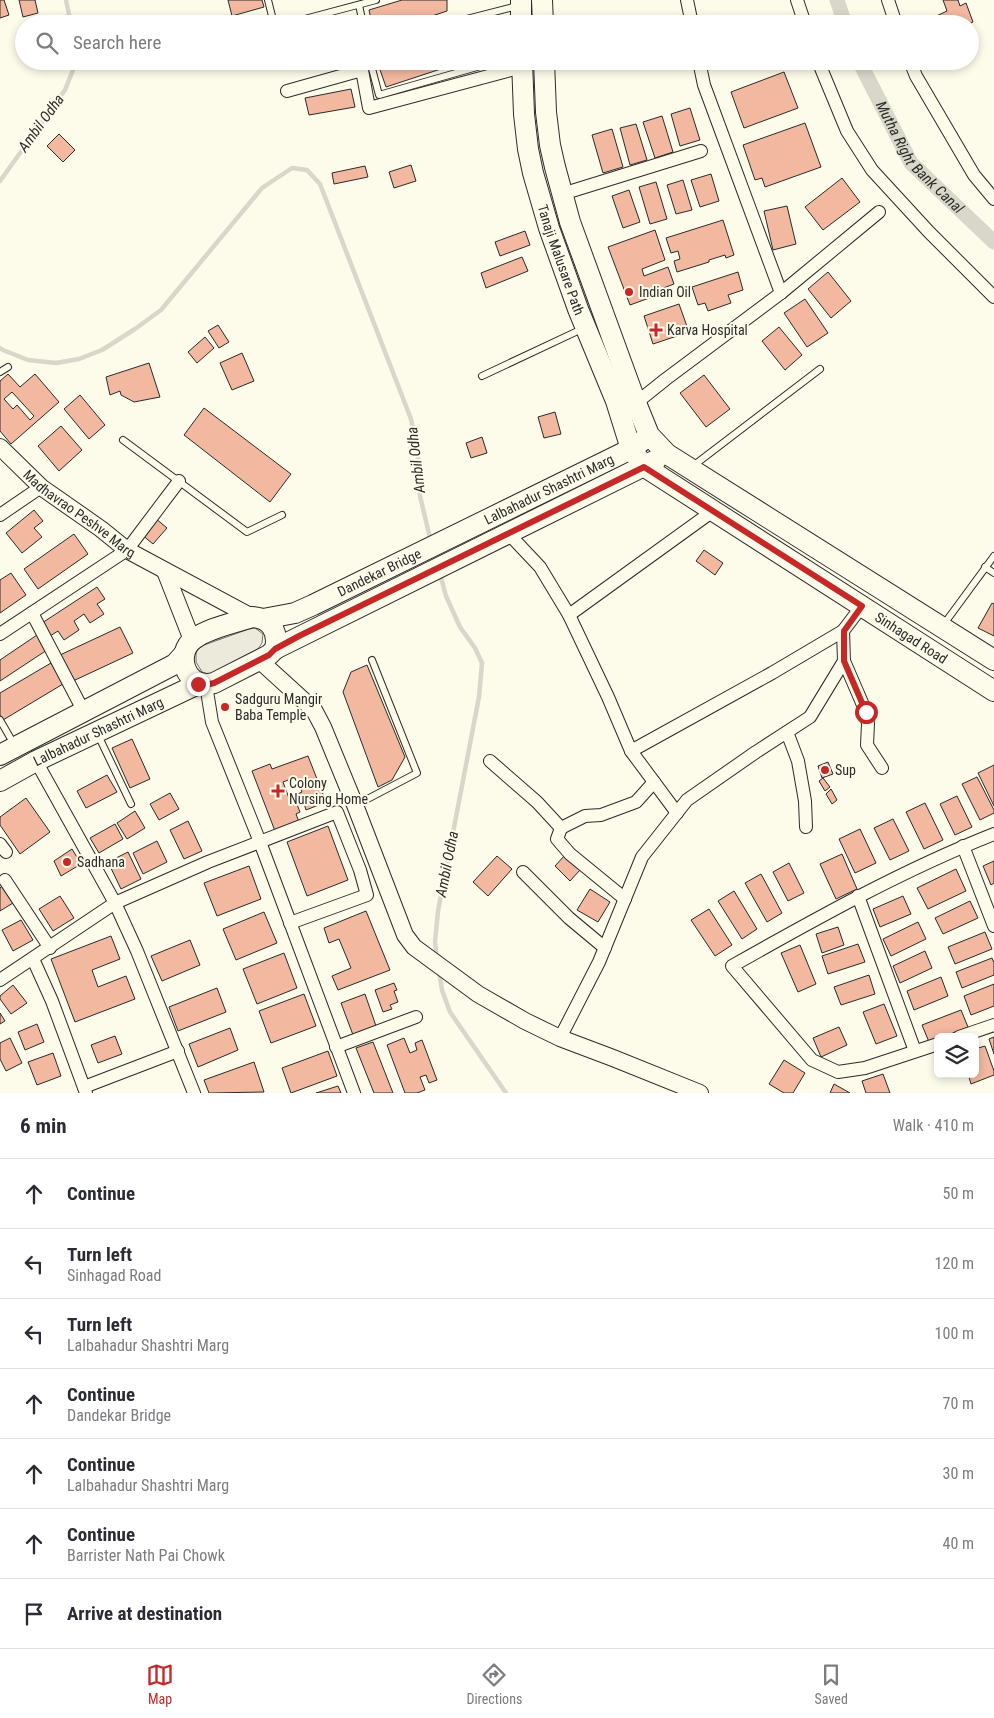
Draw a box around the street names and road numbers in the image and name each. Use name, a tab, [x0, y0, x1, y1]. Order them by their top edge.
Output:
street label: Tanaji Malusare Path	[535, 203, 588, 317]
street label: Lalbahadur Shashtri Marg	[482, 451, 616, 528]
street label: Madhavrao Peshve Marg	[20, 466, 138, 561]
street label: Dandekar Bridge	[335, 545, 424, 600]
street label: Sinhagad Road	[872, 609, 950, 667]
street label: Lalbahadur Shashtri Marg	[31, 694, 166, 769]

